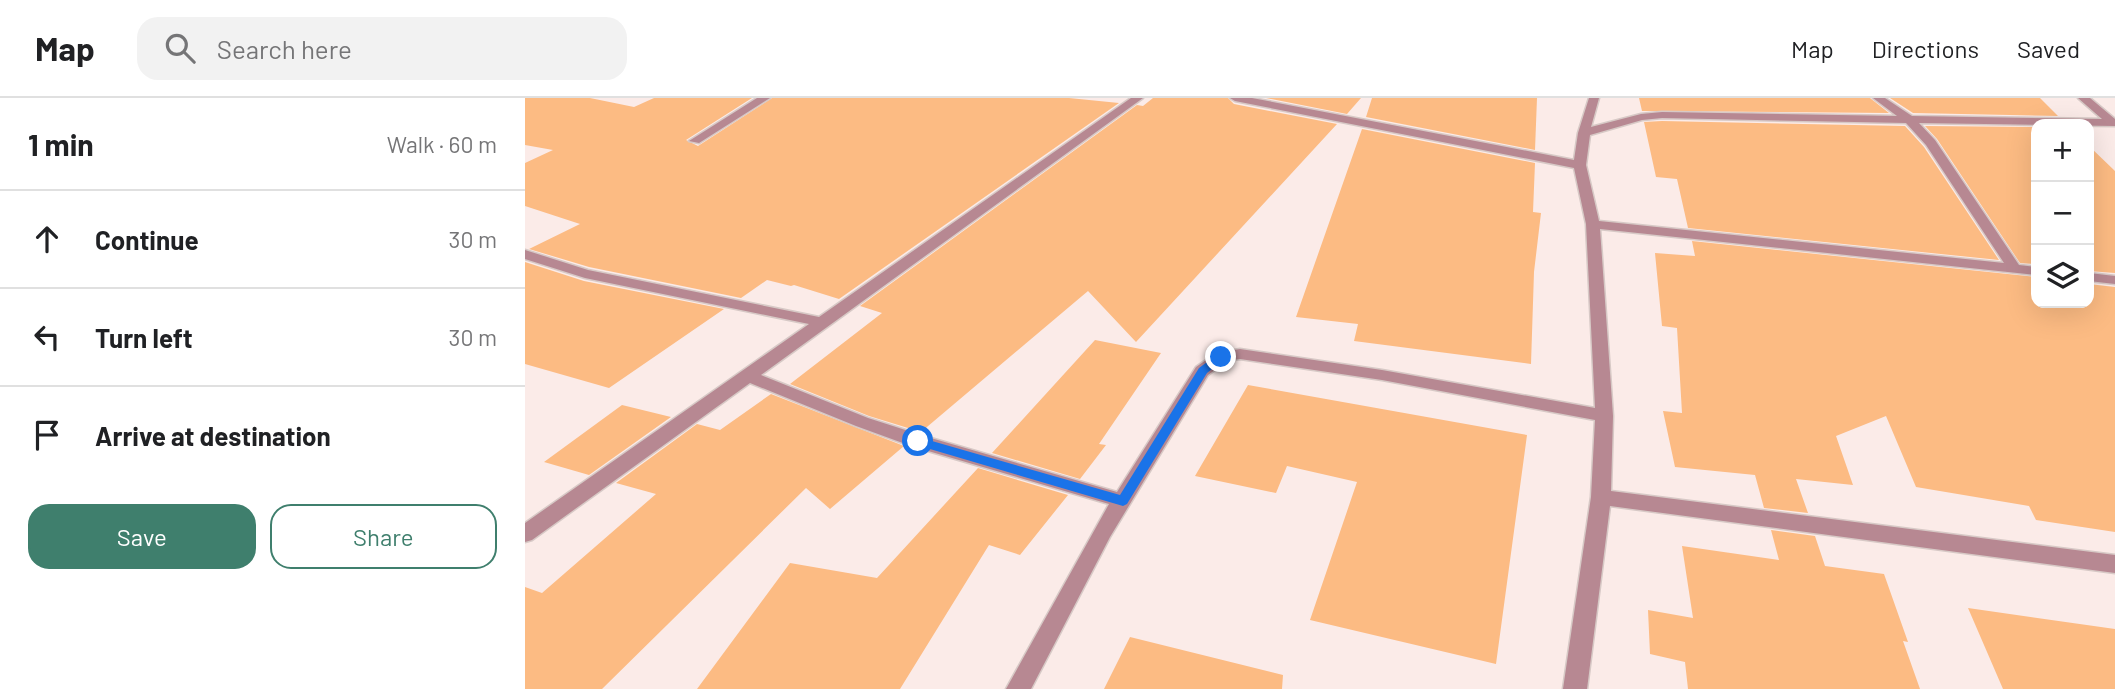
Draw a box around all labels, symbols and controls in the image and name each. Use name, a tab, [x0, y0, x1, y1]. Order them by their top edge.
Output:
search box	[137, 17, 627, 80]
text: Map	[35, 28, 95, 68]
icon: search	[161, 29, 199, 67]
text: Search here	[217, 33, 352, 64]
text: Map	[1791, 34, 1834, 63]
text: Directions	[1872, 34, 1979, 63]
text: Saved	[2017, 34, 2080, 63]
map controls	[2031, 119, 2094, 308]
button: +	[2031, 119, 2094, 182]
text: 1 min	[28, 126, 94, 162]
text: Walk · 60 m	[387, 130, 497, 158]
button: −	[2031, 182, 2094, 245]
icon: ahead	[28, 220, 66, 258]
text: Continue	[95, 224, 199, 255]
text: 30 m	[449, 225, 497, 253]
button: layers	[2031, 245, 2094, 308]
icon: left	[28, 318, 66, 356]
text: Turn left	[95, 322, 193, 353]
text: 30 m	[449, 323, 497, 351]
route end	[1205, 341, 1236, 372]
icon: arrive	[28, 416, 66, 454]
text: Arrive at destination	[95, 420, 331, 451]
route start	[902, 425, 933, 456]
button: Save	[28, 504, 256, 569]
button: Share	[270, 504, 497, 569]

